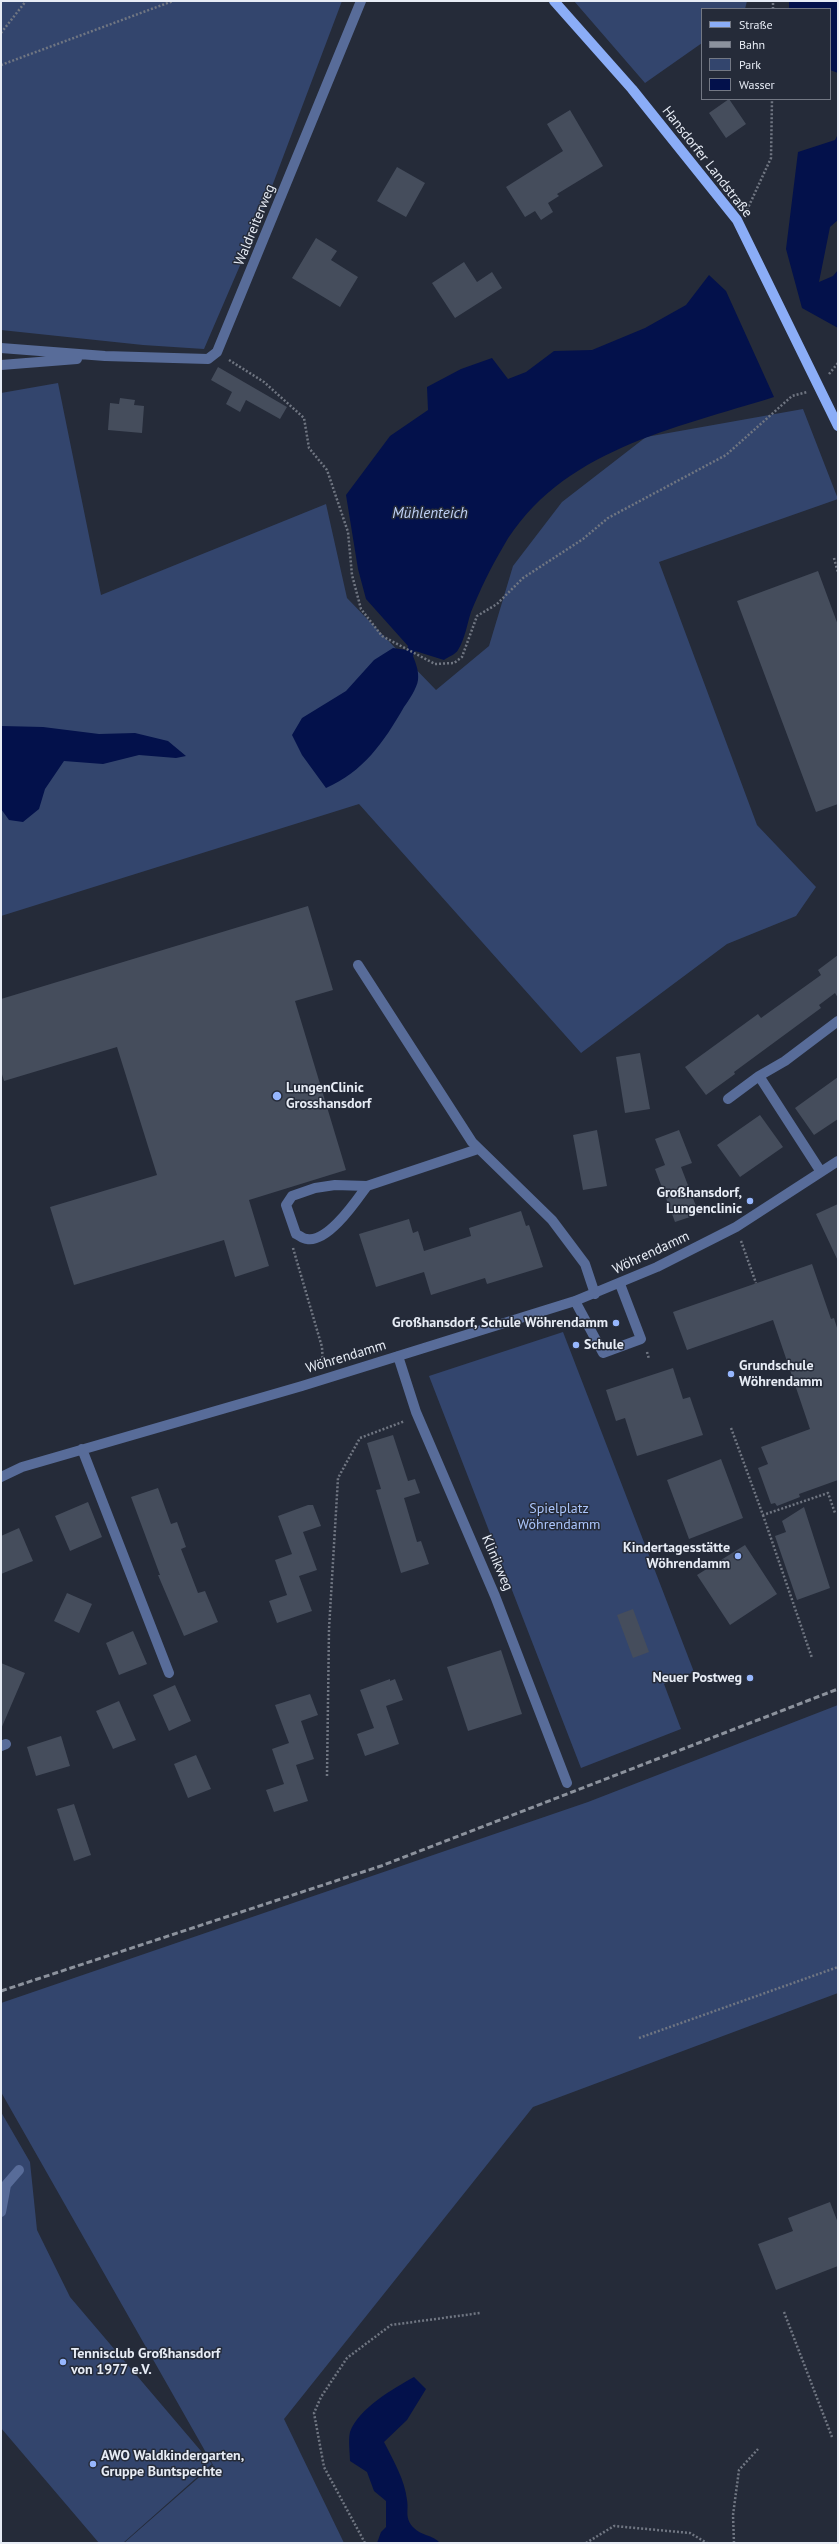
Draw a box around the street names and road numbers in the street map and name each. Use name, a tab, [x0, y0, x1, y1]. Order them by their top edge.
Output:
street label: Hansdorfer Landstraße	[658, 103, 756, 221]
street label: Waldreiterweg	[231, 182, 279, 268]
street label: Wöhrendamm	[610, 1228, 692, 1278]
street label: Wöhrendamm	[304, 1337, 388, 1377]
street label: Klinikweg	[478, 1533, 516, 1593]

